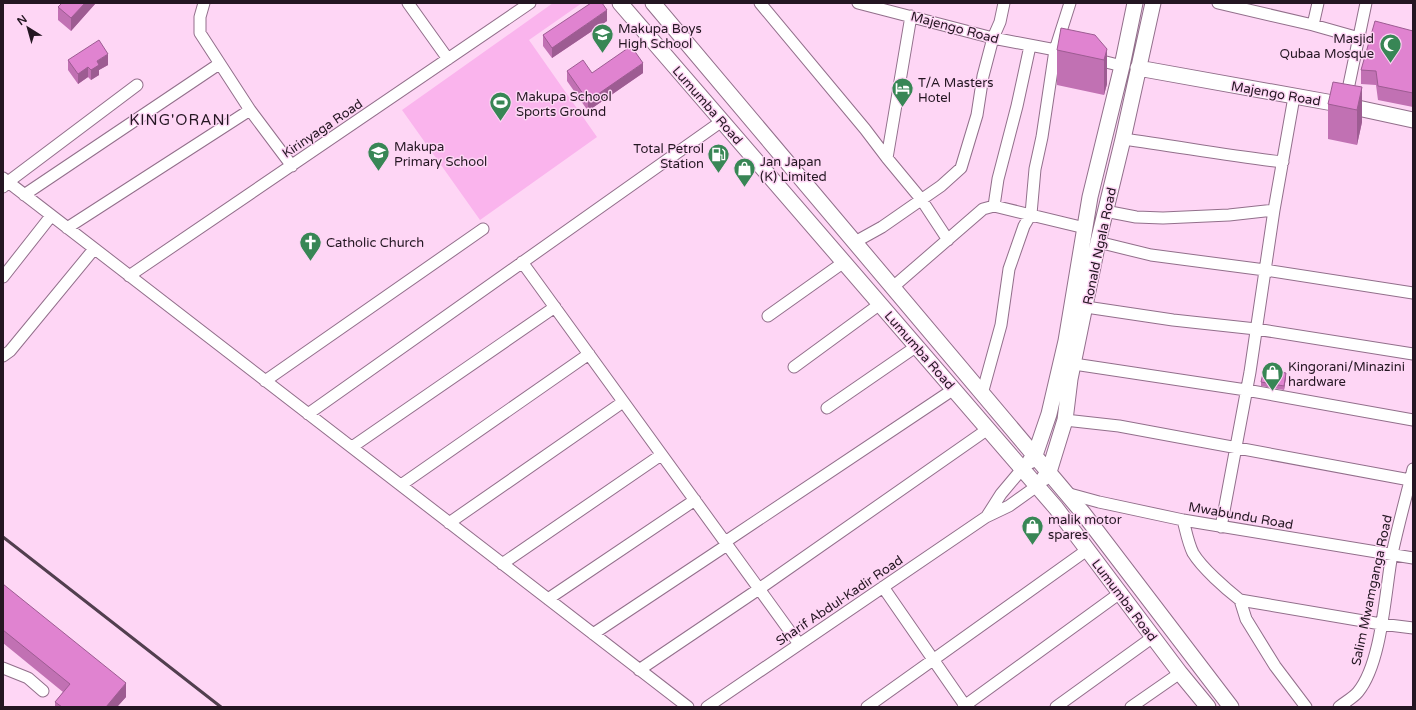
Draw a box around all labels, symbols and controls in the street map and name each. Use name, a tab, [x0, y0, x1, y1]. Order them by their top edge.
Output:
north arrow	[8, 8, 48, 48]
street label: Majengo Road	[909, 9, 1001, 47]
text: N	[15, 13, 30, 28]
place label: Makupa Boys High School	[618, 21, 702, 52]
school or university icon: Makupa Boys High School	[590, 22, 616, 55]
place label: Masjid Qubaa Mosque	[1279, 31, 1374, 62]
mosque icon: Masjid Qubaa Mosque	[1377, 32, 1403, 65]
street label: Lumumba Road	[669, 63, 746, 148]
place label: T/A Masters Hotel	[918, 75, 993, 106]
hotel icon: T/A Masters Hotel	[889, 76, 915, 109]
street label: Majengo Road	[1230, 78, 1322, 110]
place label: Makupa School Sports Ground	[516, 89, 612, 120]
sports icon: Makupa School Sports Ground	[487, 90, 513, 123]
street label: Kirinyaga Road	[279, 96, 366, 162]
district label: KING'ORANI	[129, 111, 231, 129]
place label: Makupa Primary School	[394, 139, 487, 170]
school or university icon: Makupa Primary School	[365, 140, 391, 173]
place label: Total Petrol Station	[633, 141, 704, 172]
fuel station icon: Total Petrol Station	[706, 142, 732, 175]
place label: Jan Japan (K) Limited	[760, 154, 827, 185]
shop icon: Jan Japan (K) Limited	[732, 155, 758, 188]
street label: Ronald Ngala Road	[1080, 186, 1120, 306]
church icon: Catholic Church	[297, 229, 323, 262]
place label: Catholic Church	[326, 235, 424, 251]
street label: Lumumba Road	[881, 308, 958, 393]
place label: Kingorani/Minazini hardware	[1288, 359, 1405, 390]
shop icon: Kingorani/Minazini hardware	[1259, 360, 1285, 393]
street label: Mwabundu Road	[1187, 499, 1294, 533]
place label: malik motor spares	[1048, 512, 1122, 543]
shop icon: malik motor spares	[1020, 513, 1046, 546]
street label: Salim Mwamganga Road	[1348, 513, 1396, 667]
street label: Sharif Abdul-Kadir Road	[773, 552, 906, 649]
street label: Lumumba Road	[1088, 556, 1160, 645]

